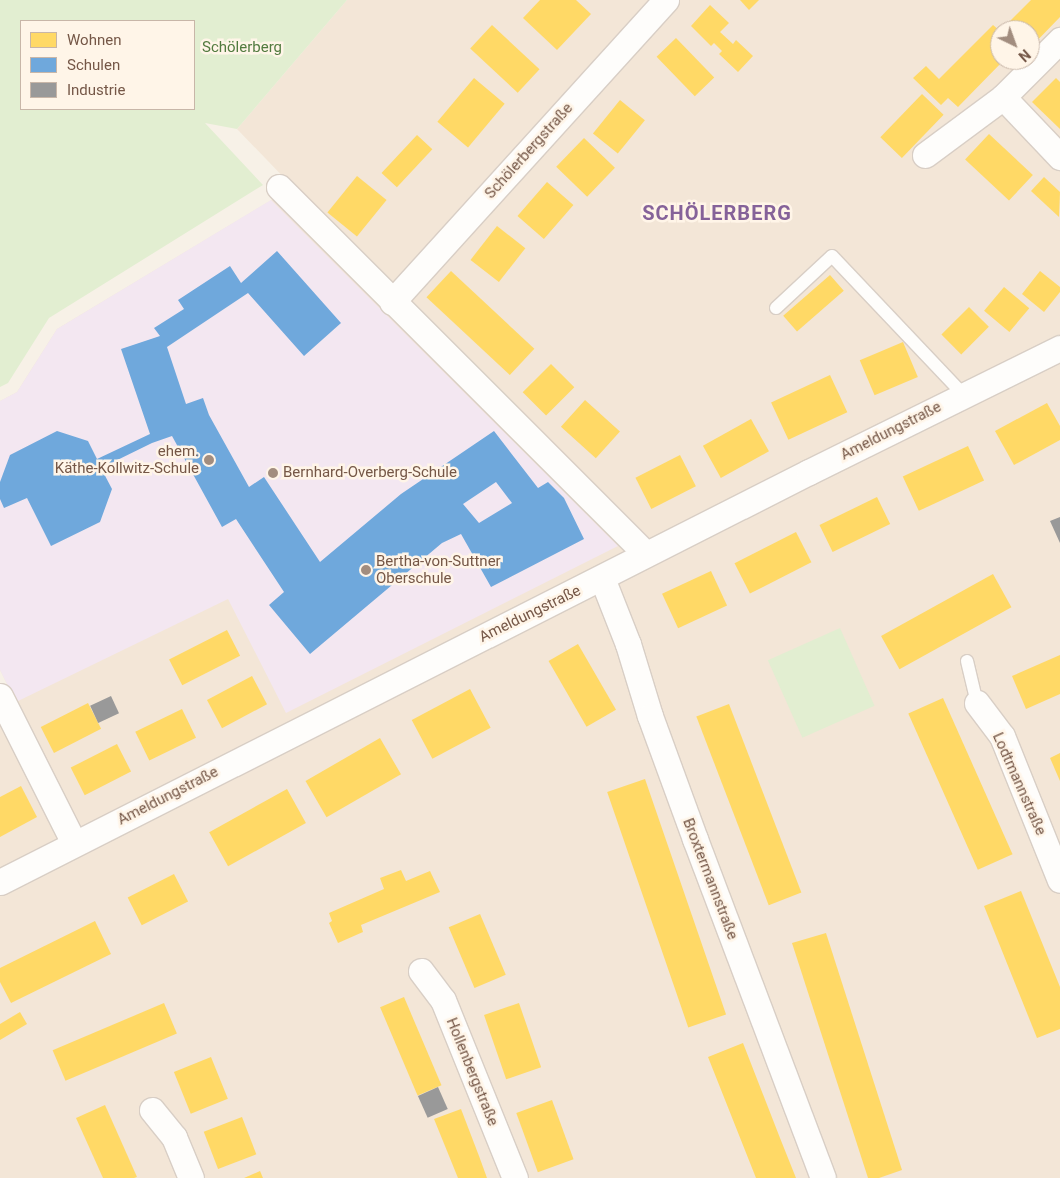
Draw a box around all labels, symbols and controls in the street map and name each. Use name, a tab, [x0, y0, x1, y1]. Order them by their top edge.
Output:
legend	[20, 20, 195, 110]
north arrow	[990, 20, 1040, 70]
text: Wohnen	[67, 31, 121, 49]
park label: Schölerberg	[202, 39, 282, 57]
text: N	[1015, 46, 1033, 65]
text: Schulen	[67, 56, 120, 74]
text: Industrie	[67, 81, 125, 99]
street label: Schölerbergstraße	[481, 99, 577, 203]
district label: SCHÖLERBERG	[641, 201, 793, 225]
street label: Ameldungstraße	[838, 398, 944, 464]
place label: ehem. Käthe-Kollwitz-Schule	[55, 442, 199, 477]
marker: ehem. Käthe-Kollwitz-Schule	[203, 454, 215, 466]
place label: Bernhard-Overberg-Schule	[283, 464, 457, 482]
marker: Bernhard-Overberg-Schule	[267, 467, 279, 479]
place label: Bertha-von-Suttner Oberschule	[376, 552, 501, 587]
marker: Bertha-von-Suttner Oberschule	[360, 564, 372, 576]
street label: Ameldungstraße	[476, 582, 584, 646]
street label: Lodtmannstraße	[988, 730, 1050, 838]
street label: Ameldungstraße	[115, 763, 221, 829]
street label: Broxtermannstraße	[679, 816, 741, 942]
street label: Hollenbergstraße	[442, 1015, 502, 1129]

